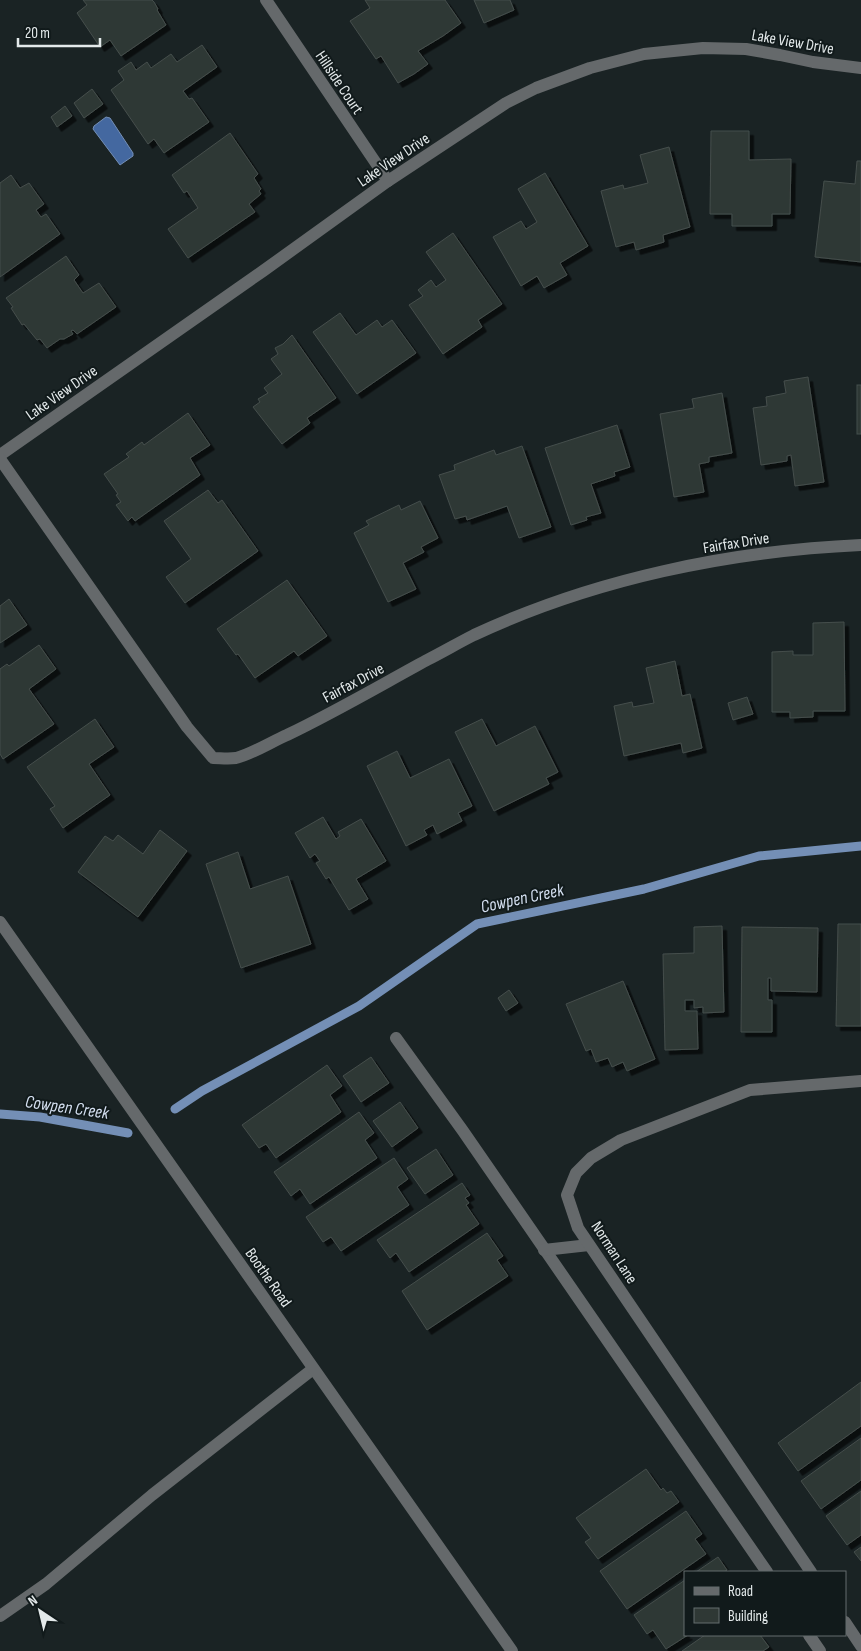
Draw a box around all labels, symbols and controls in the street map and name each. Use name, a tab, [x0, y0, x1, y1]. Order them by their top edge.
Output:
scale bar	[18, 15, 100, 47]
text: 20 m	[25, 24, 50, 43]
street label: Lake View Drive	[750, 26, 835, 59]
street label: Hillside Court	[311, 48, 367, 118]
street label: Lake View Drive	[354, 129, 434, 191]
street label: Lake View Drive	[22, 362, 101, 425]
street label: Fairfax Drive	[702, 529, 771, 558]
street label: Fairfax Drive	[320, 659, 388, 707]
water label: Cowpen Creek	[479, 879, 567, 918]
water label: Cowpen Creek	[24, 1091, 111, 1124]
street label: Norman Lane	[587, 1218, 641, 1288]
street label: Boothe Road	[241, 1245, 295, 1311]
legend	[684, 1571, 846, 1636]
text: Road	[728, 1582, 753, 1601]
north arrow	[15, 1586, 65, 1636]
text: N	[25, 1592, 41, 1610]
text: Building	[728, 1607, 768, 1626]

